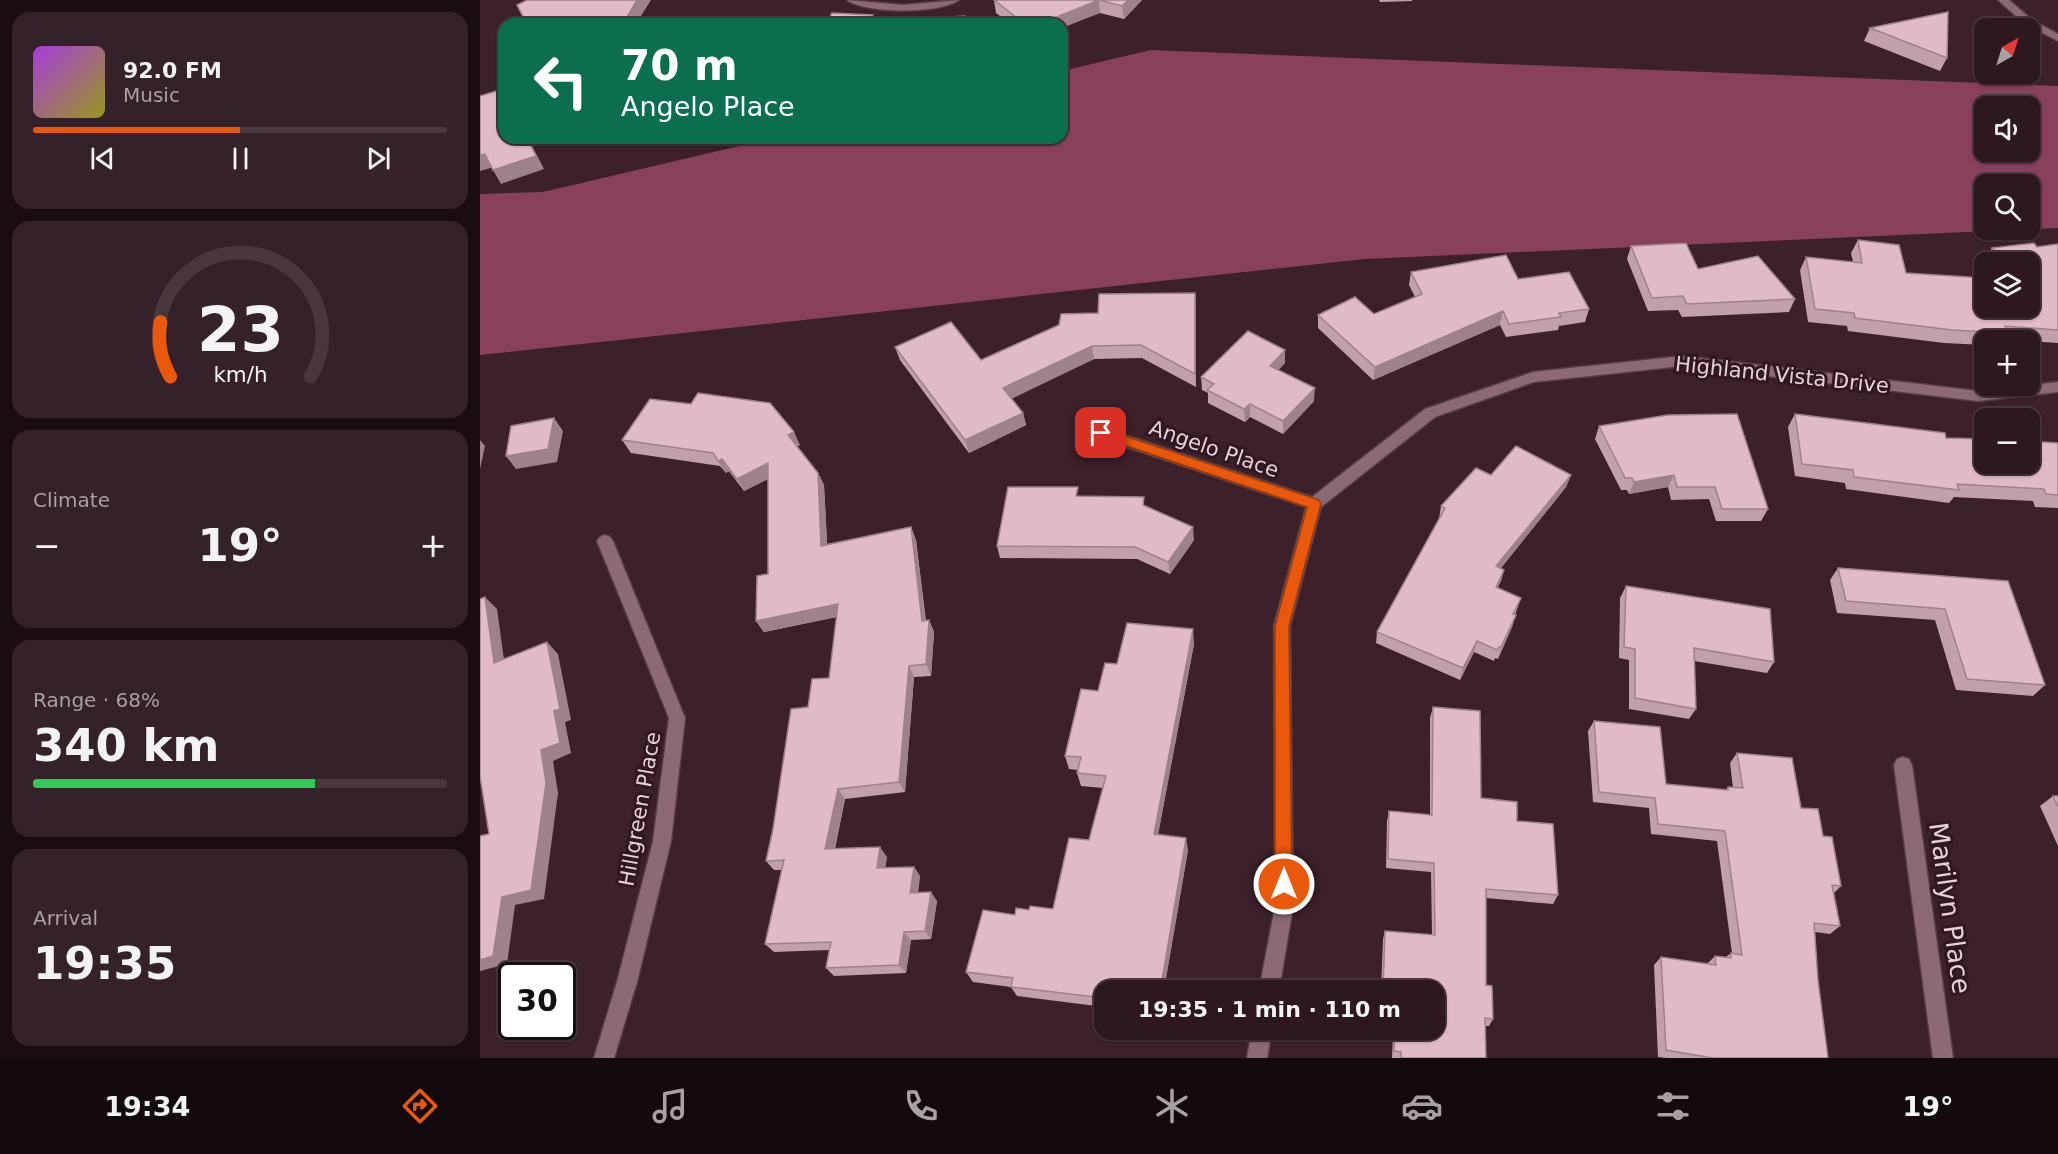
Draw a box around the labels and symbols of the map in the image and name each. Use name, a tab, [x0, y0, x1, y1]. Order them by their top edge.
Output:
north arrow	[1974, 18, 2040, 84]
street label: Highland Vista Drive	[1674, 352, 1890, 398]
pin	[1075, 407, 1126, 458]
street label: Angelo Place	[1146, 416, 1282, 482]
street label: Hillgreen Place	[615, 730, 665, 888]
street label: Marilyn Place	[1923, 820, 1977, 996]
position arrow	[1252, 852, 1316, 916]
speed limit sign: 30	[498, 962, 576, 1040]

